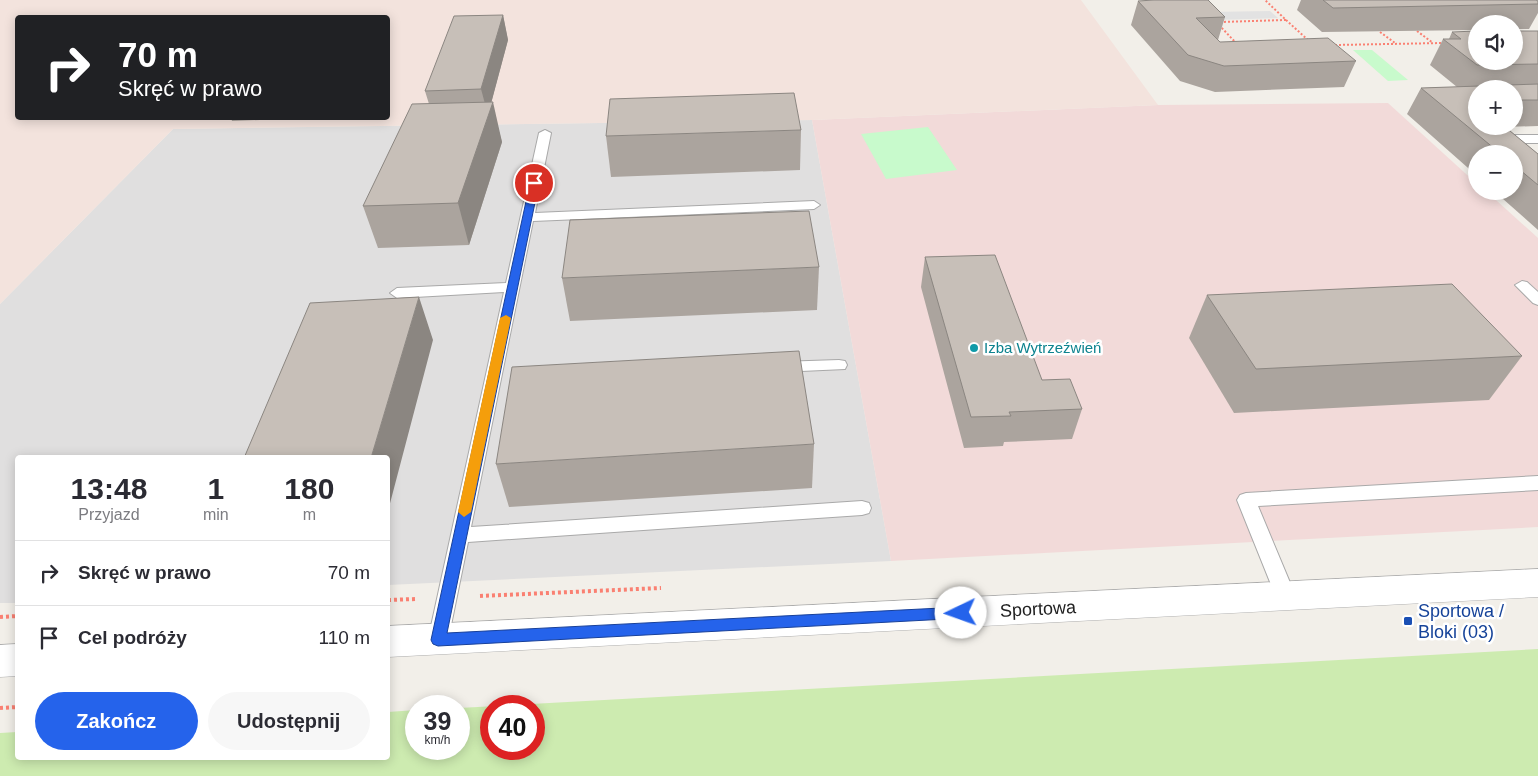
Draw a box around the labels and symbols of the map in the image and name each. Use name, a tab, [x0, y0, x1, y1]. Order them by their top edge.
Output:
pin	[513, 162, 555, 204]
place label: Izba Wytrzeźwień	[984, 339, 1101, 356]
marker: Izba Wytrzeźwień	[968, 342, 980, 354]
position arrow	[934, 586, 986, 638]
street label: Sportowa	[1000, 597, 1077, 621]
place label: Sportowa / Bloki (03)	[1418, 601, 1504, 642]
marker: Sportowa / Bloki (03)	[1402, 615, 1414, 627]
speed limit sign: 40	[480, 695, 545, 760]

